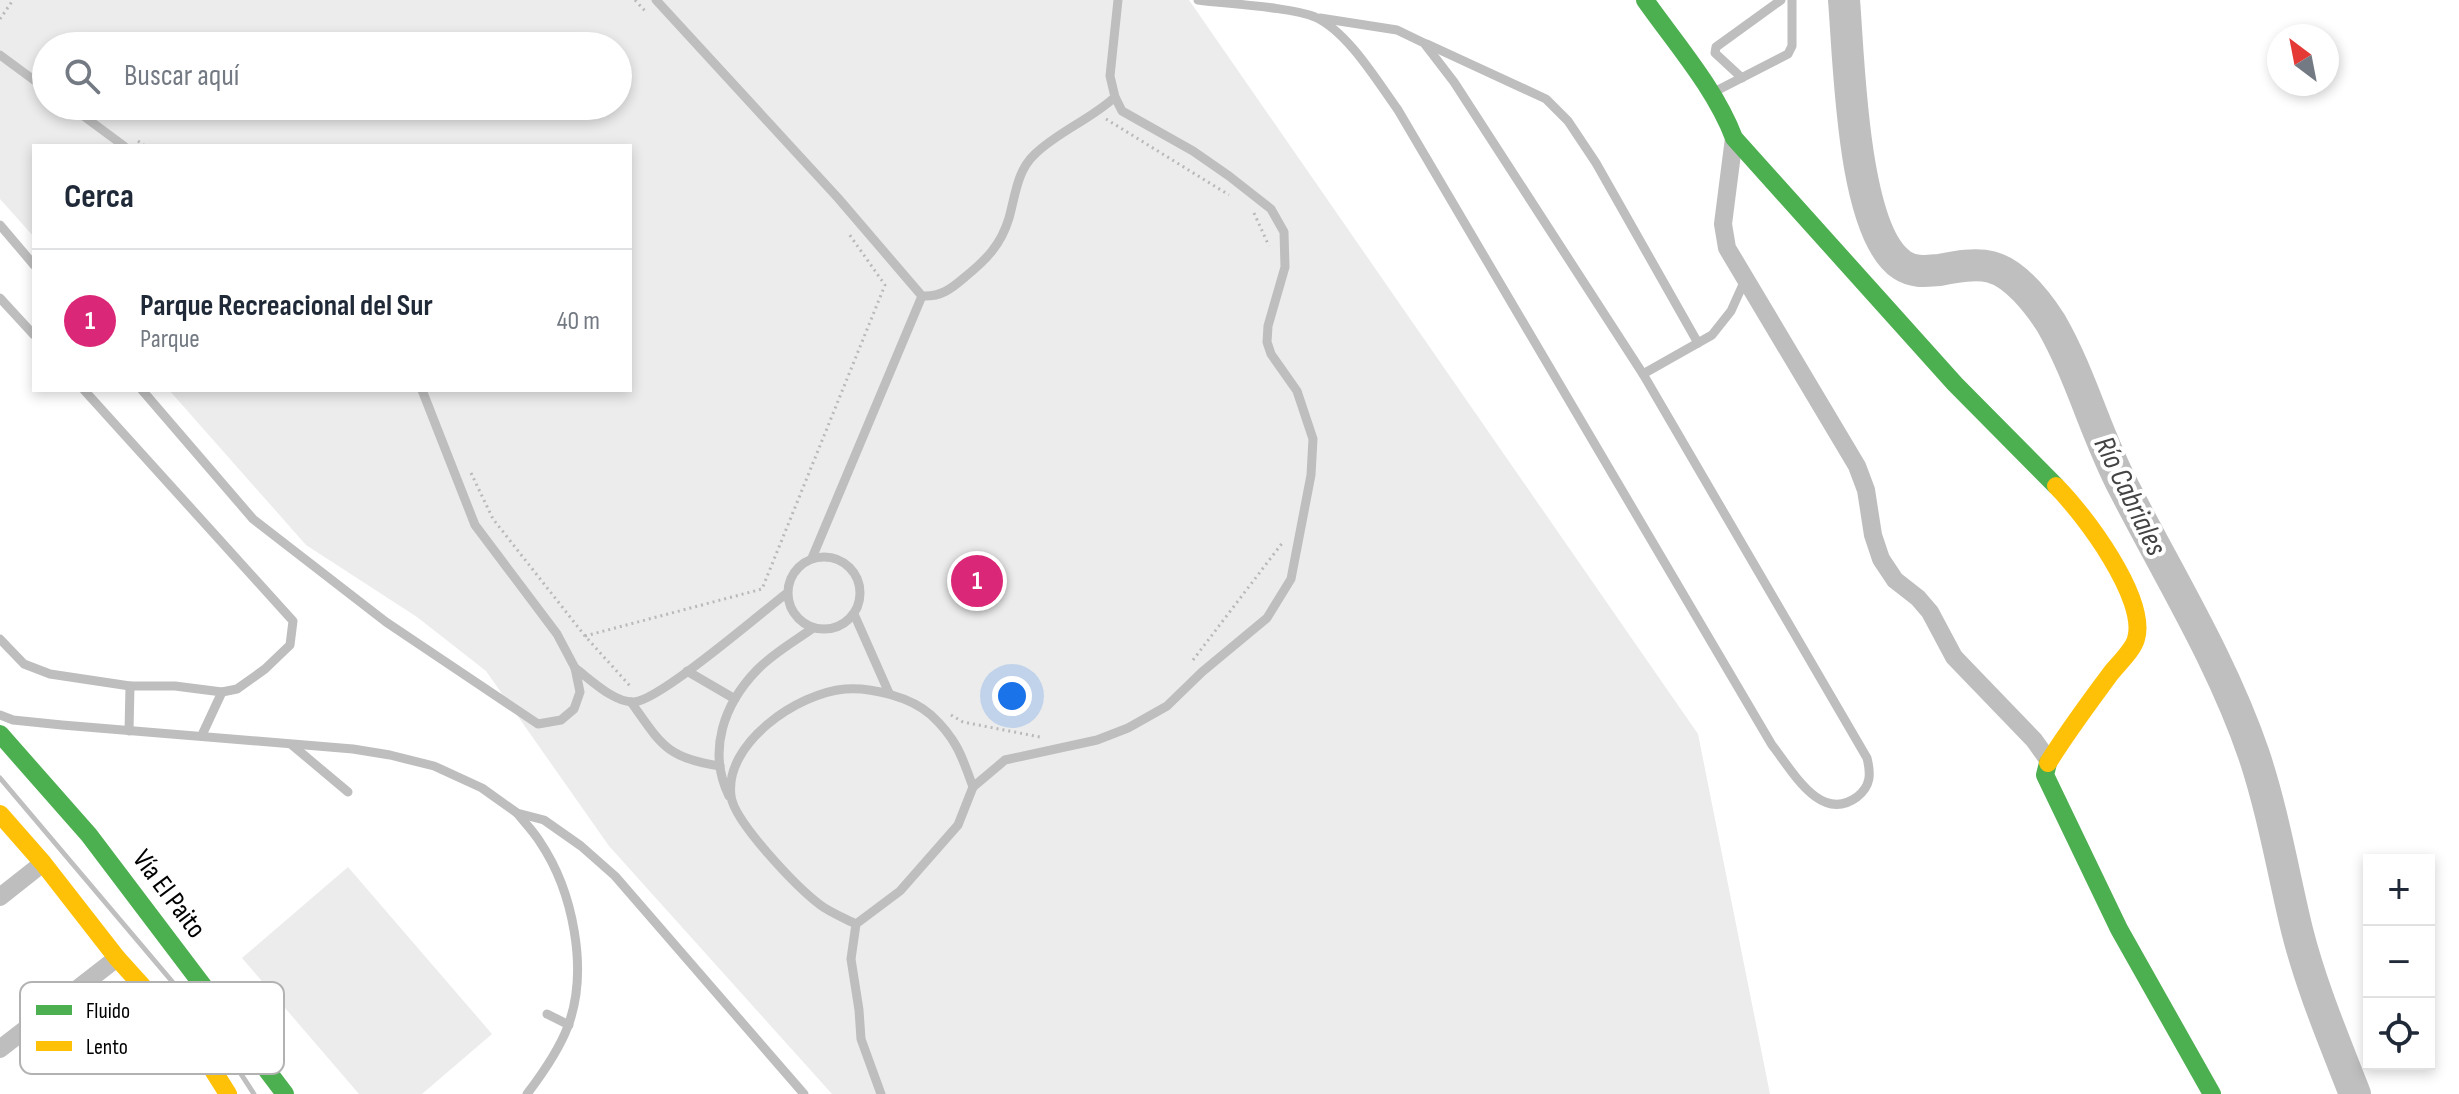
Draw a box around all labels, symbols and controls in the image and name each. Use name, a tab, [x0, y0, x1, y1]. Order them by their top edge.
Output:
north arrow	[2267, 24, 2339, 96]
search box	[32, 32, 632, 120]
icon: search	[60, 54, 104, 98]
text: Buscar aquí	[124, 58, 239, 94]
text: Cerca	[64, 176, 134, 217]
text: Parque Recreacional del Sur	[140, 288, 433, 324]
text: 1	[85, 306, 95, 337]
text: 40 m	[557, 306, 600, 337]
text: Parque	[140, 324, 200, 355]
water label: Río Cabriales	[2086, 431, 2174, 562]
pin: 1	[951, 551, 1003, 611]
your location	[992, 676, 1032, 716]
street label: Vía El Paito	[125, 843, 213, 945]
map controls	[2363, 854, 2435, 1070]
button: +	[2363, 854, 2435, 926]
button: −	[2363, 926, 2435, 998]
legend	[20, 982, 284, 1074]
text: Fluido	[86, 998, 130, 1025]
button: locate	[2363, 998, 2435, 1070]
text: Lento	[86, 1034, 128, 1061]

